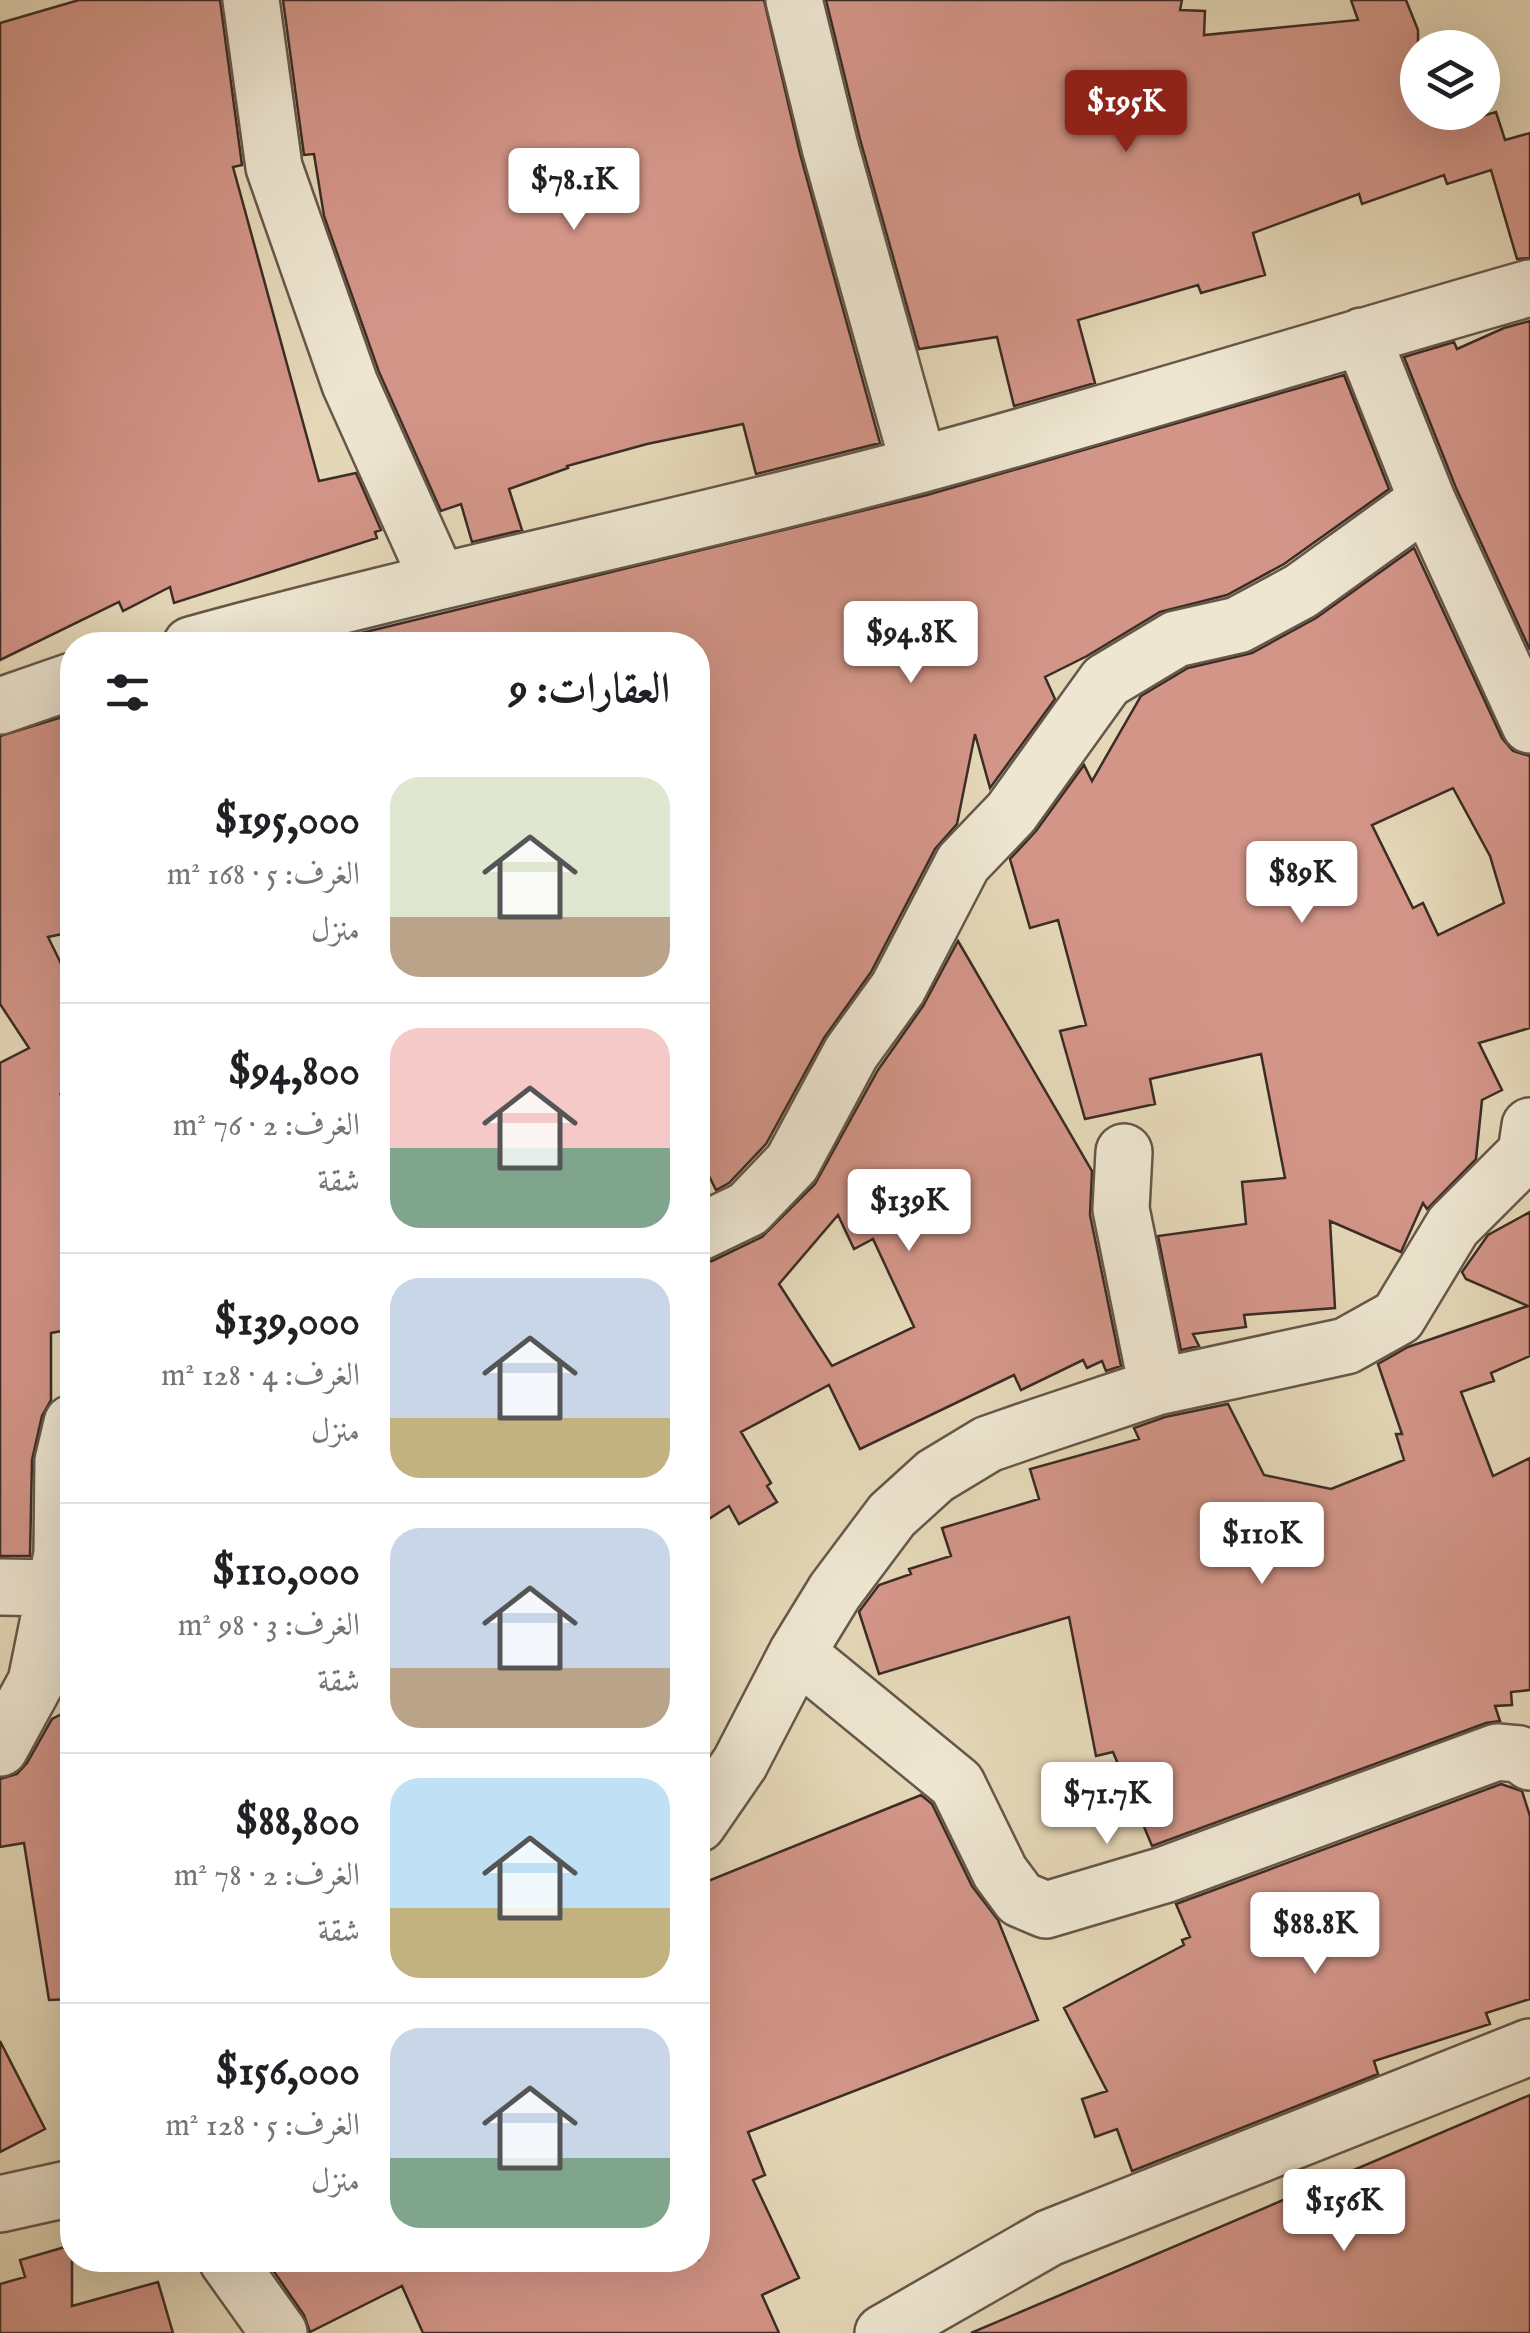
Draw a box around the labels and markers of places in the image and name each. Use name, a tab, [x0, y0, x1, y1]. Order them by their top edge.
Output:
pin: $195K	[1056, 70, 1196, 155]
pin: $78.1K	[493, 148, 655, 233]
pin: $94.8K	[830, 601, 992, 686]
pin: $89K	[1243, 841, 1361, 926]
pin: $139K	[839, 1169, 979, 1254]
pin: $110K	[1192, 1502, 1332, 1587]
pin: $71.7K	[1026, 1762, 1188, 1847]
pin: $88.8K	[1234, 1892, 1396, 1977]
pin: $156K	[1274, 2169, 1414, 2254]

